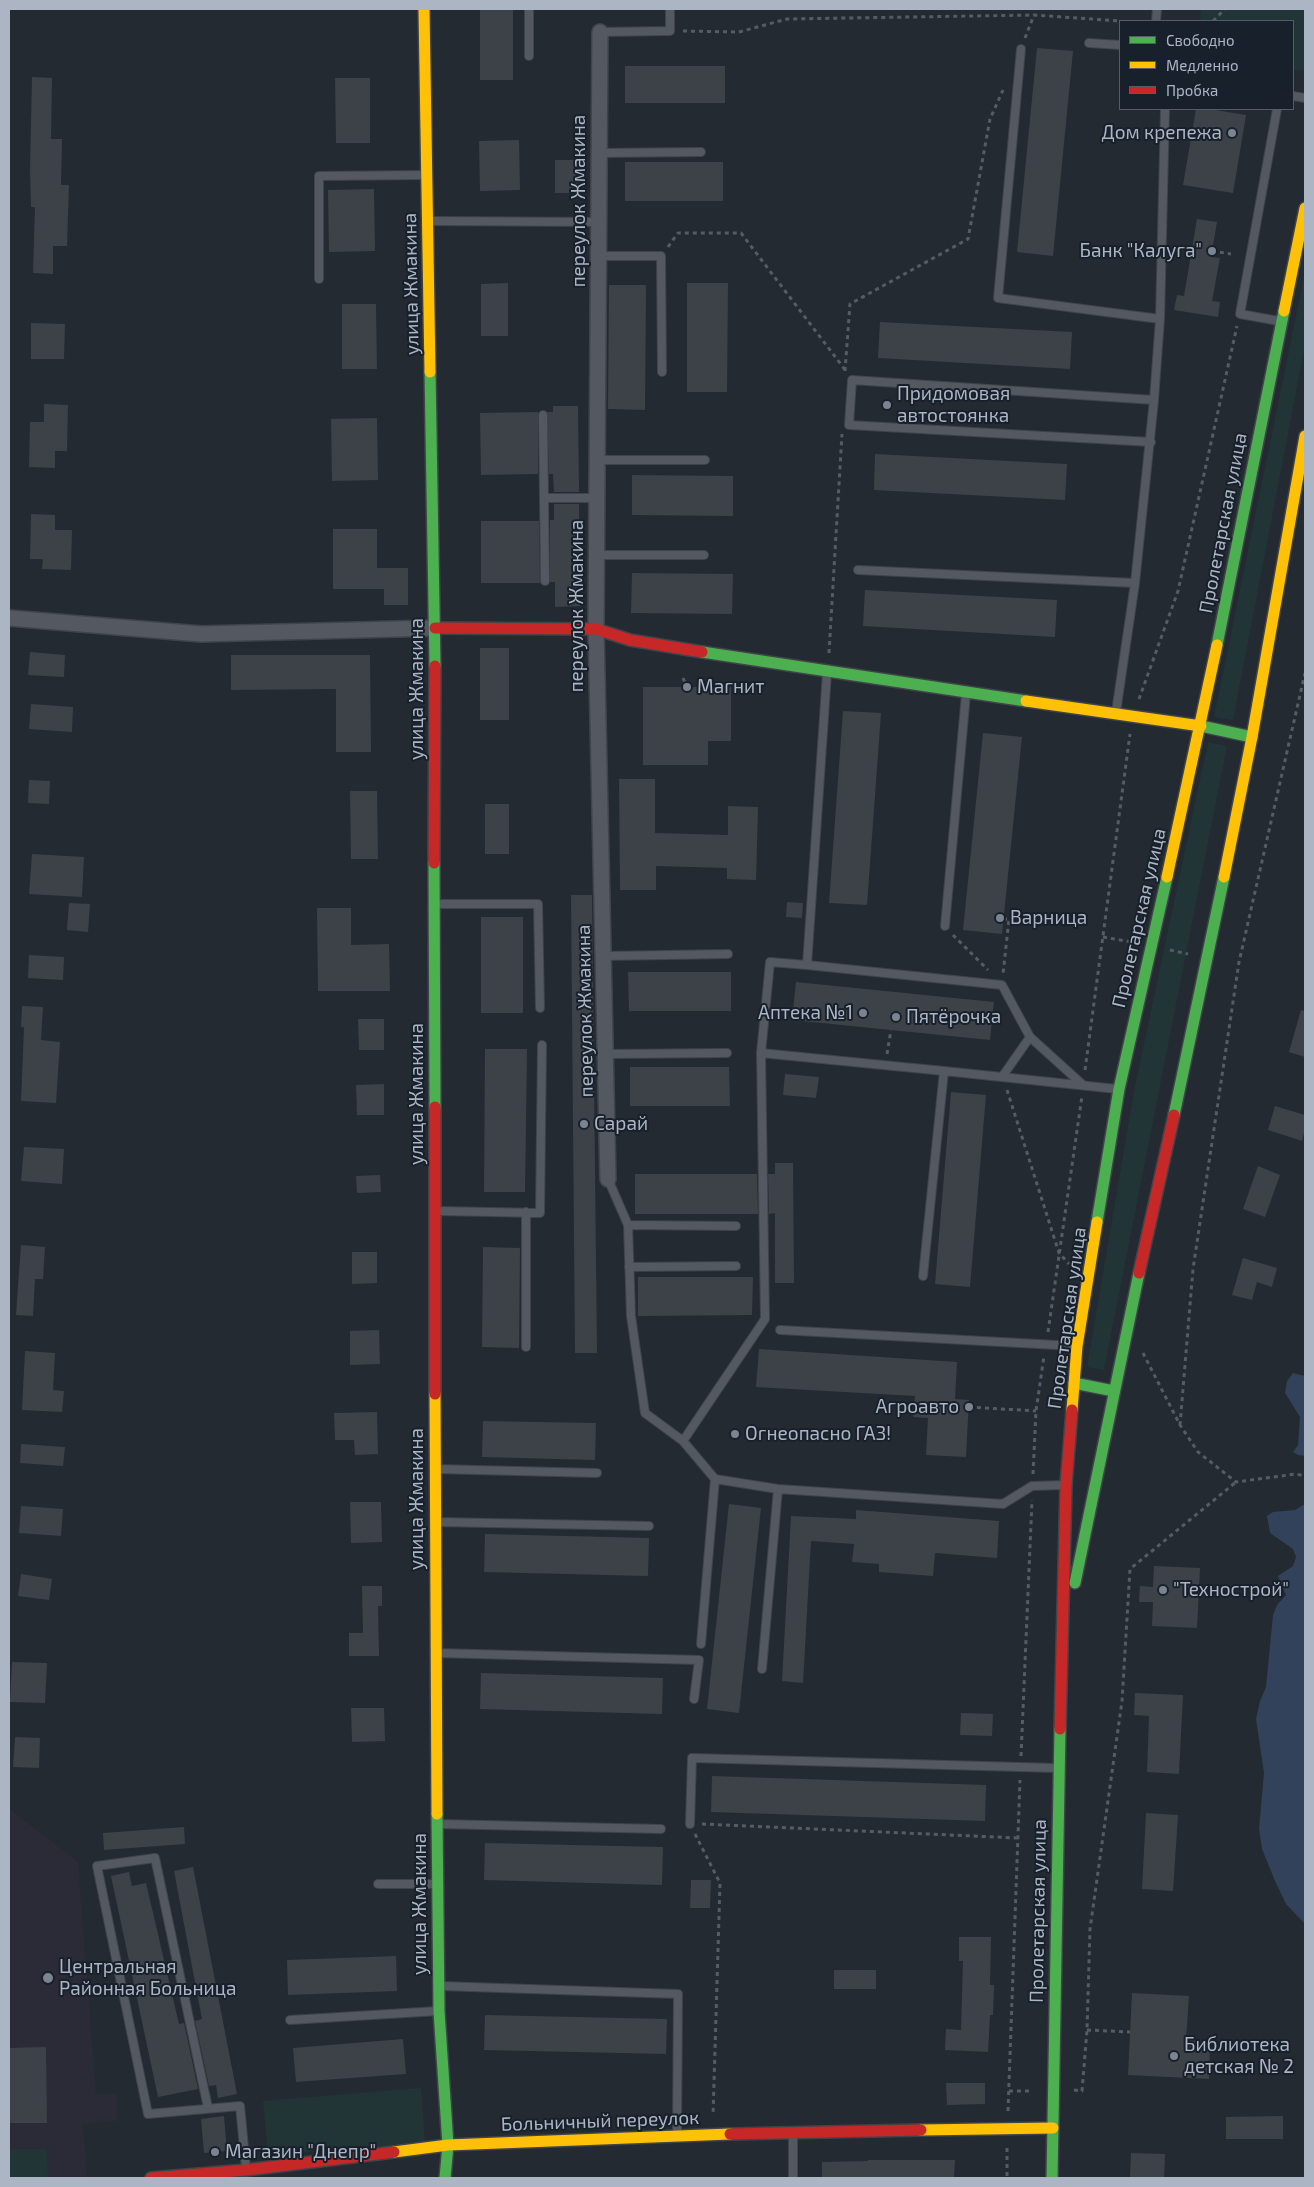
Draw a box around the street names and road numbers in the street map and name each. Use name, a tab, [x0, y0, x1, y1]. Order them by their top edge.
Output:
street label: переулок Жмакина	[568, 115, 590, 287]
street label: улица Жмакина	[398, 213, 424, 355]
street label: Пролетарская улица	[1194, 431, 1252, 615]
street label: переулок Жмакина	[566, 520, 588, 692]
street label: улица Жмакина	[406, 618, 428, 760]
street label: Пролетарская улица	[1107, 826, 1171, 1010]
street label: переулок Жмакина	[572, 924, 598, 1098]
street label: улица Жмакина	[406, 1023, 428, 1165]
street label: Пролетарская улица	[1043, 1226, 1091, 1410]
street label: улица Жмакина	[406, 1428, 428, 1570]
street label: Пролетарская улица	[1025, 1819, 1051, 2003]
street label: улица Жмакина	[409, 1833, 431, 1975]
street label: Больничный переулок	[500, 2106, 700, 2136]

